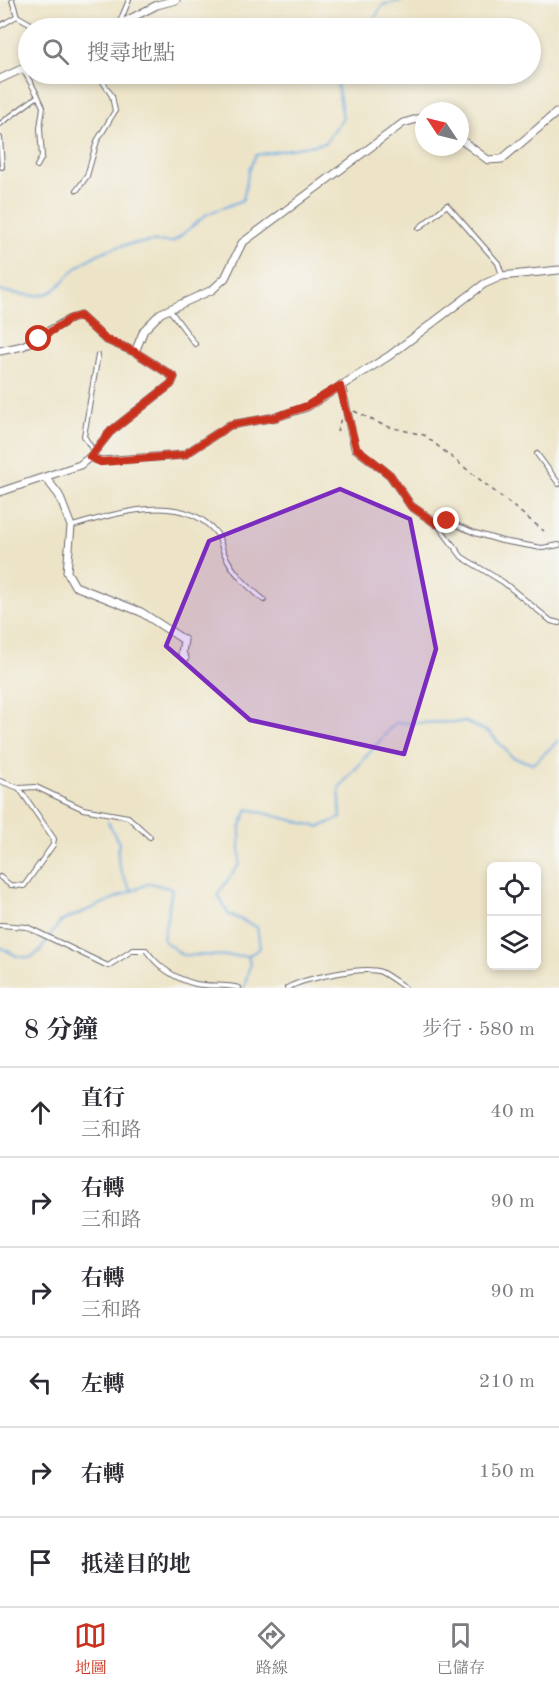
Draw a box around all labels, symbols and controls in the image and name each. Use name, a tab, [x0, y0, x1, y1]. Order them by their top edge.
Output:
search box	[18, 18, 541, 84]
icon: search	[39, 35, 72, 68]
text: 搜尋地點	[87, 43, 175, 65]
north arrow	[415, 102, 469, 156]
route start	[25, 325, 51, 351]
route end	[433, 507, 459, 533]
map controls	[487, 862, 541, 970]
button: locate	[487, 862, 541, 916]
button: layers	[487, 916, 541, 970]
text: 8 分鐘	[24, 1018, 98, 1044]
text: 步行 · 580 m	[422, 1020, 535, 1040]
text: 直行	[81, 1088, 125, 1110]
icon: ahead	[24, 1096, 57, 1129]
text: 40 m	[490, 1102, 535, 1122]
text: 三和路	[81, 1121, 141, 1141]
text: 右轉	[81, 1178, 125, 1200]
icon: right	[24, 1186, 57, 1219]
text: 90 m	[490, 1192, 535, 1212]
text: 三和路	[81, 1211, 141, 1231]
text: 右轉	[81, 1268, 125, 1290]
icon: right	[24, 1276, 57, 1309]
text: 90 m	[490, 1282, 535, 1302]
text: 三和路	[81, 1301, 141, 1321]
icon: left	[24, 1366, 57, 1399]
text: 210 m	[479, 1372, 535, 1392]
text: 左轉	[81, 1374, 125, 1396]
icon: right	[24, 1456, 57, 1489]
text: 150 m	[479, 1462, 535, 1482]
text: 右轉	[81, 1464, 125, 1486]
icon: arrive	[24, 1546, 57, 1579]
text: 抵達目的地	[81, 1554, 191, 1576]
tab: 地圖	[74, 1619, 107, 1679]
tab: 路線	[255, 1619, 288, 1679]
tab: 已儲存	[437, 1619, 485, 1679]

